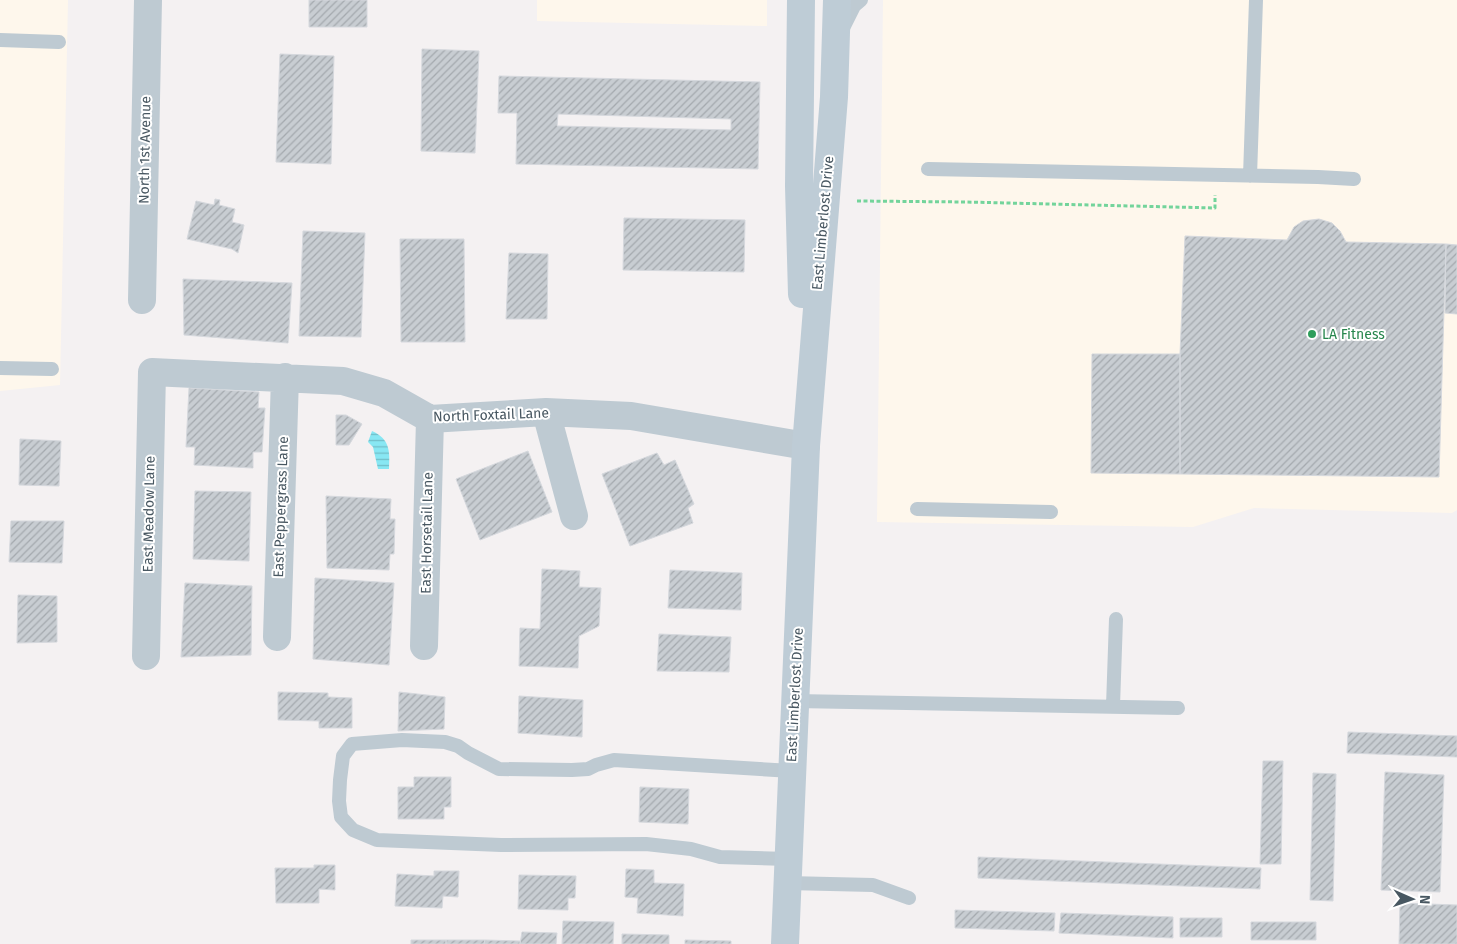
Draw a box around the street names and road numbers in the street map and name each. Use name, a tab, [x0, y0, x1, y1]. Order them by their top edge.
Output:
street label: North 1st Avenue	[136, 96, 154, 204]
street label: East Limberlost Drive	[809, 155, 837, 291]
street label: North Foxtail Lane	[433, 404, 549, 426]
street label: East Peppergrass Lane	[270, 436, 292, 578]
street label: East Meadow Lane	[139, 456, 159, 572]
street label: East Horsetail Lane	[417, 472, 437, 594]
street label: East Limberlost Drive	[783, 627, 807, 763]

